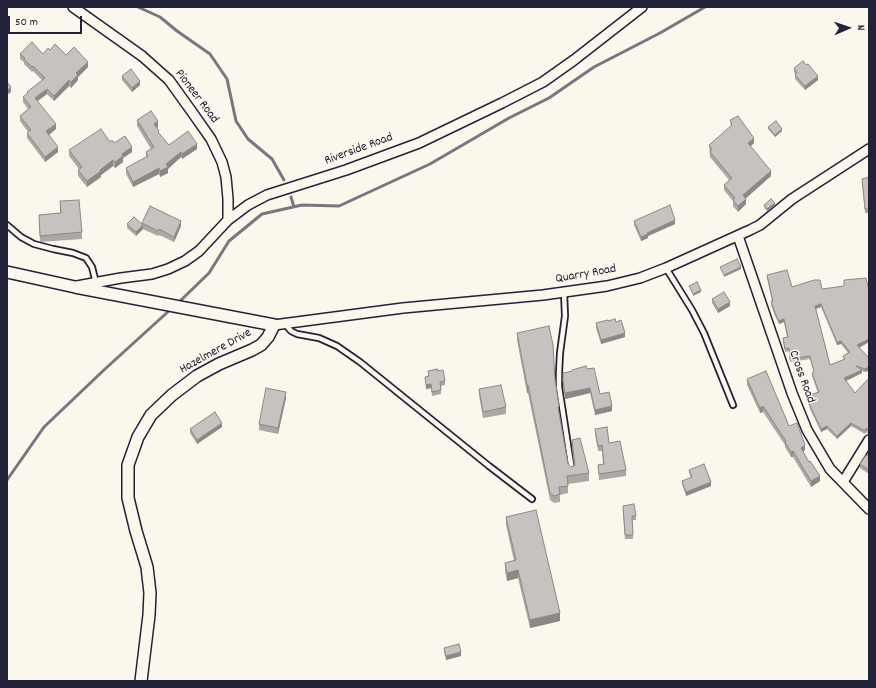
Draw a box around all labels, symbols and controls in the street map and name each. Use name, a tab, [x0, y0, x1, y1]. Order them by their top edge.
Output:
scale bar	[10, 8, 84, 34]
north arrow	[828, 8, 868, 48]
text: 50 m	[15, 14, 38, 31]
text: N	[852, 25, 868, 31]
street label: Pioneer Road	[171, 67, 221, 127]
street label: Riverside Road	[323, 130, 395, 170]
street label: Quarry Road	[554, 262, 618, 288]
street label: Hazelmere Drive	[177, 326, 255, 378]
street label: Cross Road	[784, 348, 818, 406]

